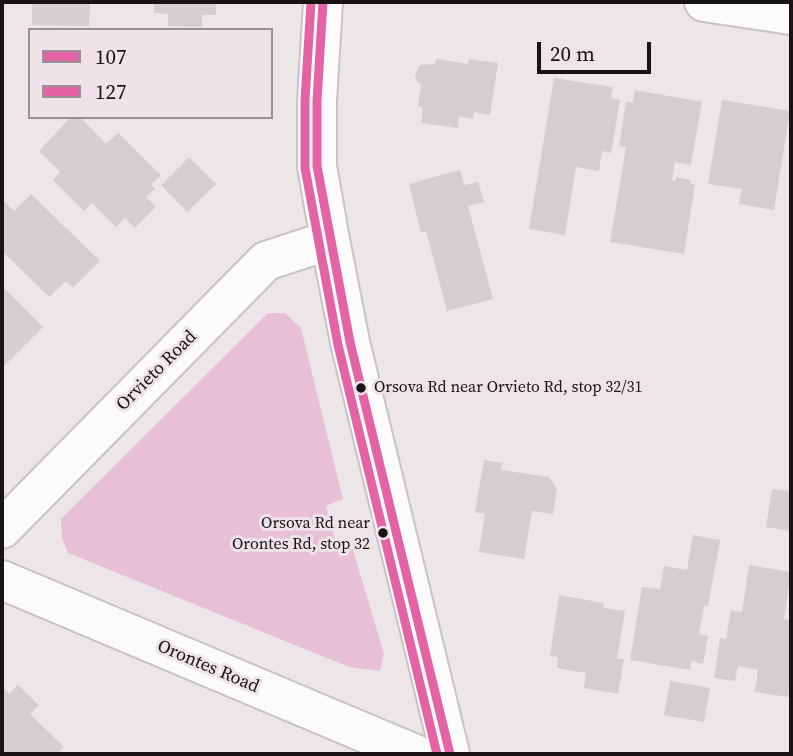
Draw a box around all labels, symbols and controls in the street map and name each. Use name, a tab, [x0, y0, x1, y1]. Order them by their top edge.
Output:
legend	[28, 28, 273, 119]
scale bar	[541, 28, 655, 72]
text: 20 m	[550, 39, 595, 68]
text: 107	[95, 42, 127, 71]
text: 127	[95, 77, 127, 106]
street label: Orvieto Road	[112, 326, 202, 416]
place label: Orsova Rd near Orvieto Rd, stop 32/31	[374, 378, 643, 398]
marker: Orsova Rd near Orvieto Rd, stop 32/31	[354, 381, 368, 395]
place label: Orsova Rd near Orontes Rd, stop 32	[232, 514, 370, 552]
marker: Orsova Rd near Orontes Rd, stop 32	[376, 526, 390, 540]
street label: Orontes Road	[154, 636, 262, 698]

